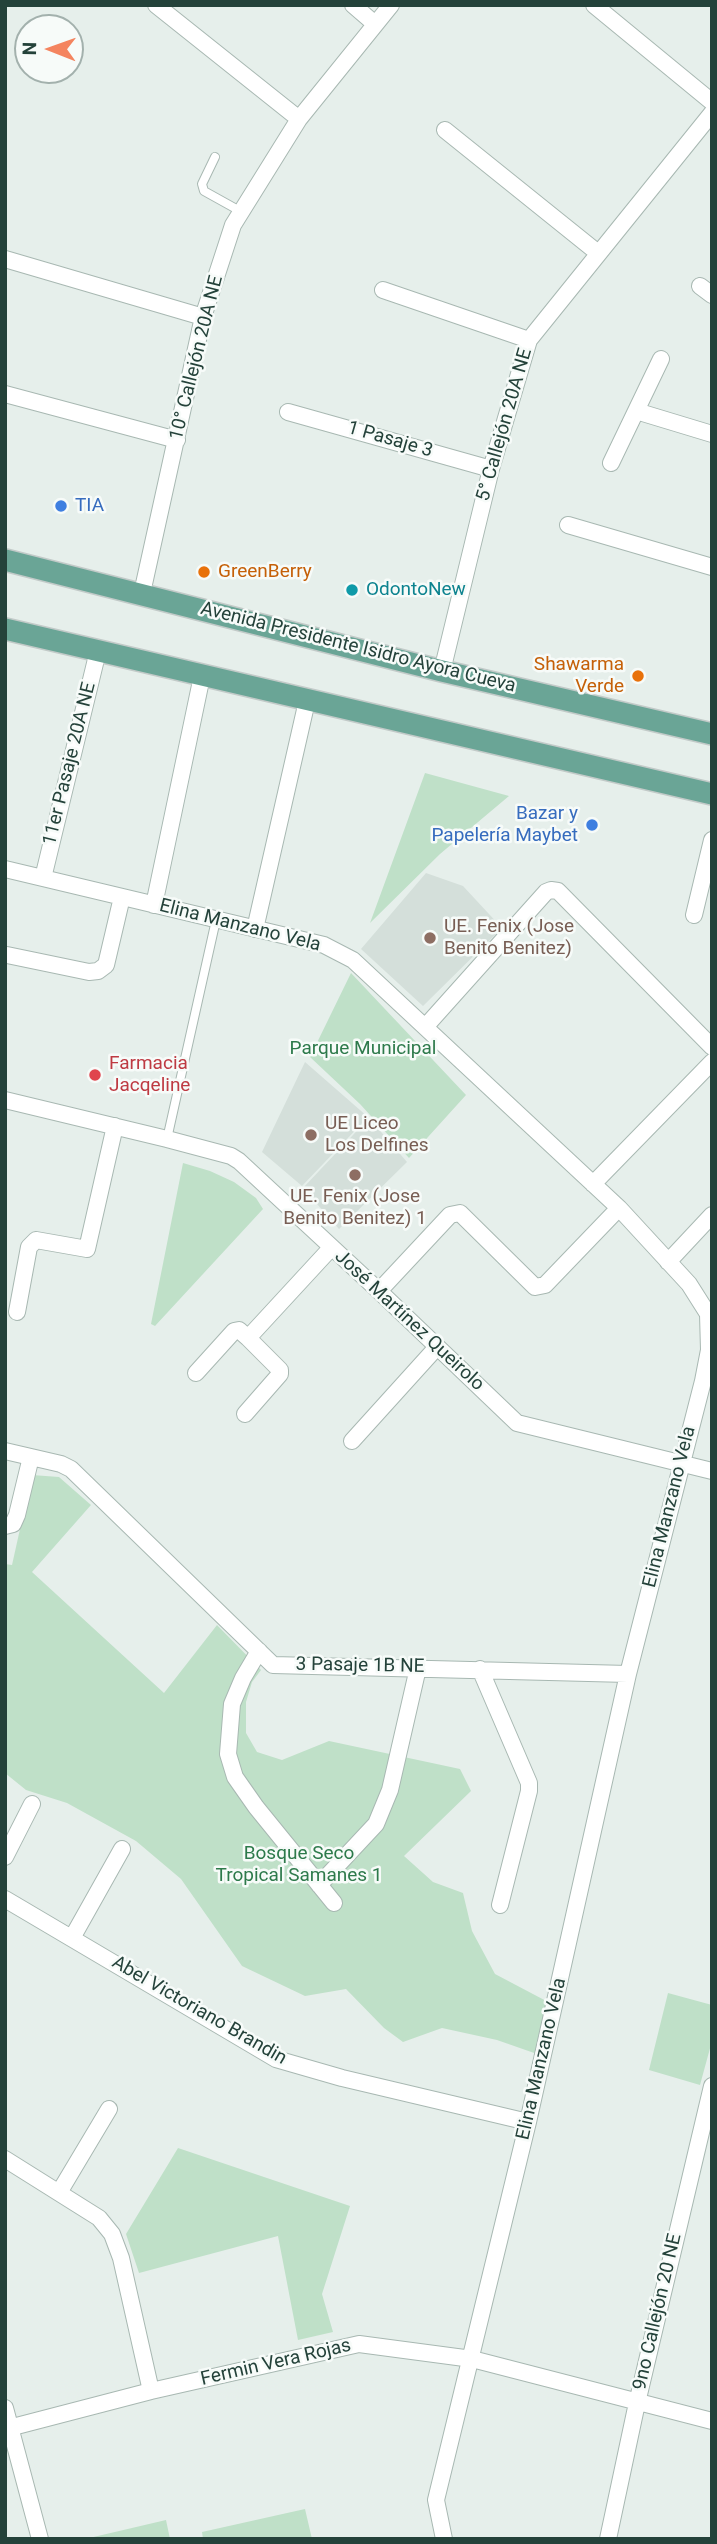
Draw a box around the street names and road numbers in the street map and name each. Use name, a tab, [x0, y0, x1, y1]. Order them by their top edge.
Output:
street label: 10° Callejón 20A NE	[166, 273, 228, 443]
street label: 5° Callejón 20A NE	[472, 346, 538, 504]
street label: 1 Pasaje 3	[345, 417, 435, 463]
street label: Avenida Presidente Isidro Ayora Cueva	[198, 598, 518, 698]
street label: 11er Pasaje 20A NE	[39, 680, 101, 848]
street label: Elina Manzano Vela	[157, 895, 323, 957]
street label: José Martínez Queirolo	[329, 1246, 489, 1396]
street label: Elina Manzano Vela	[639, 1424, 701, 1590]
street label: 3 Pasaje 1B NE	[295, 1653, 425, 1679]
street label: Abel Victoriano Brandin	[108, 1952, 290, 2070]
street label: Elina Manzano Vela	[512, 1976, 572, 2142]
street label: 9no Callejón 20 NE	[629, 2232, 687, 2392]
street label: Fermin Vera Rojas	[199, 2335, 353, 2391]

